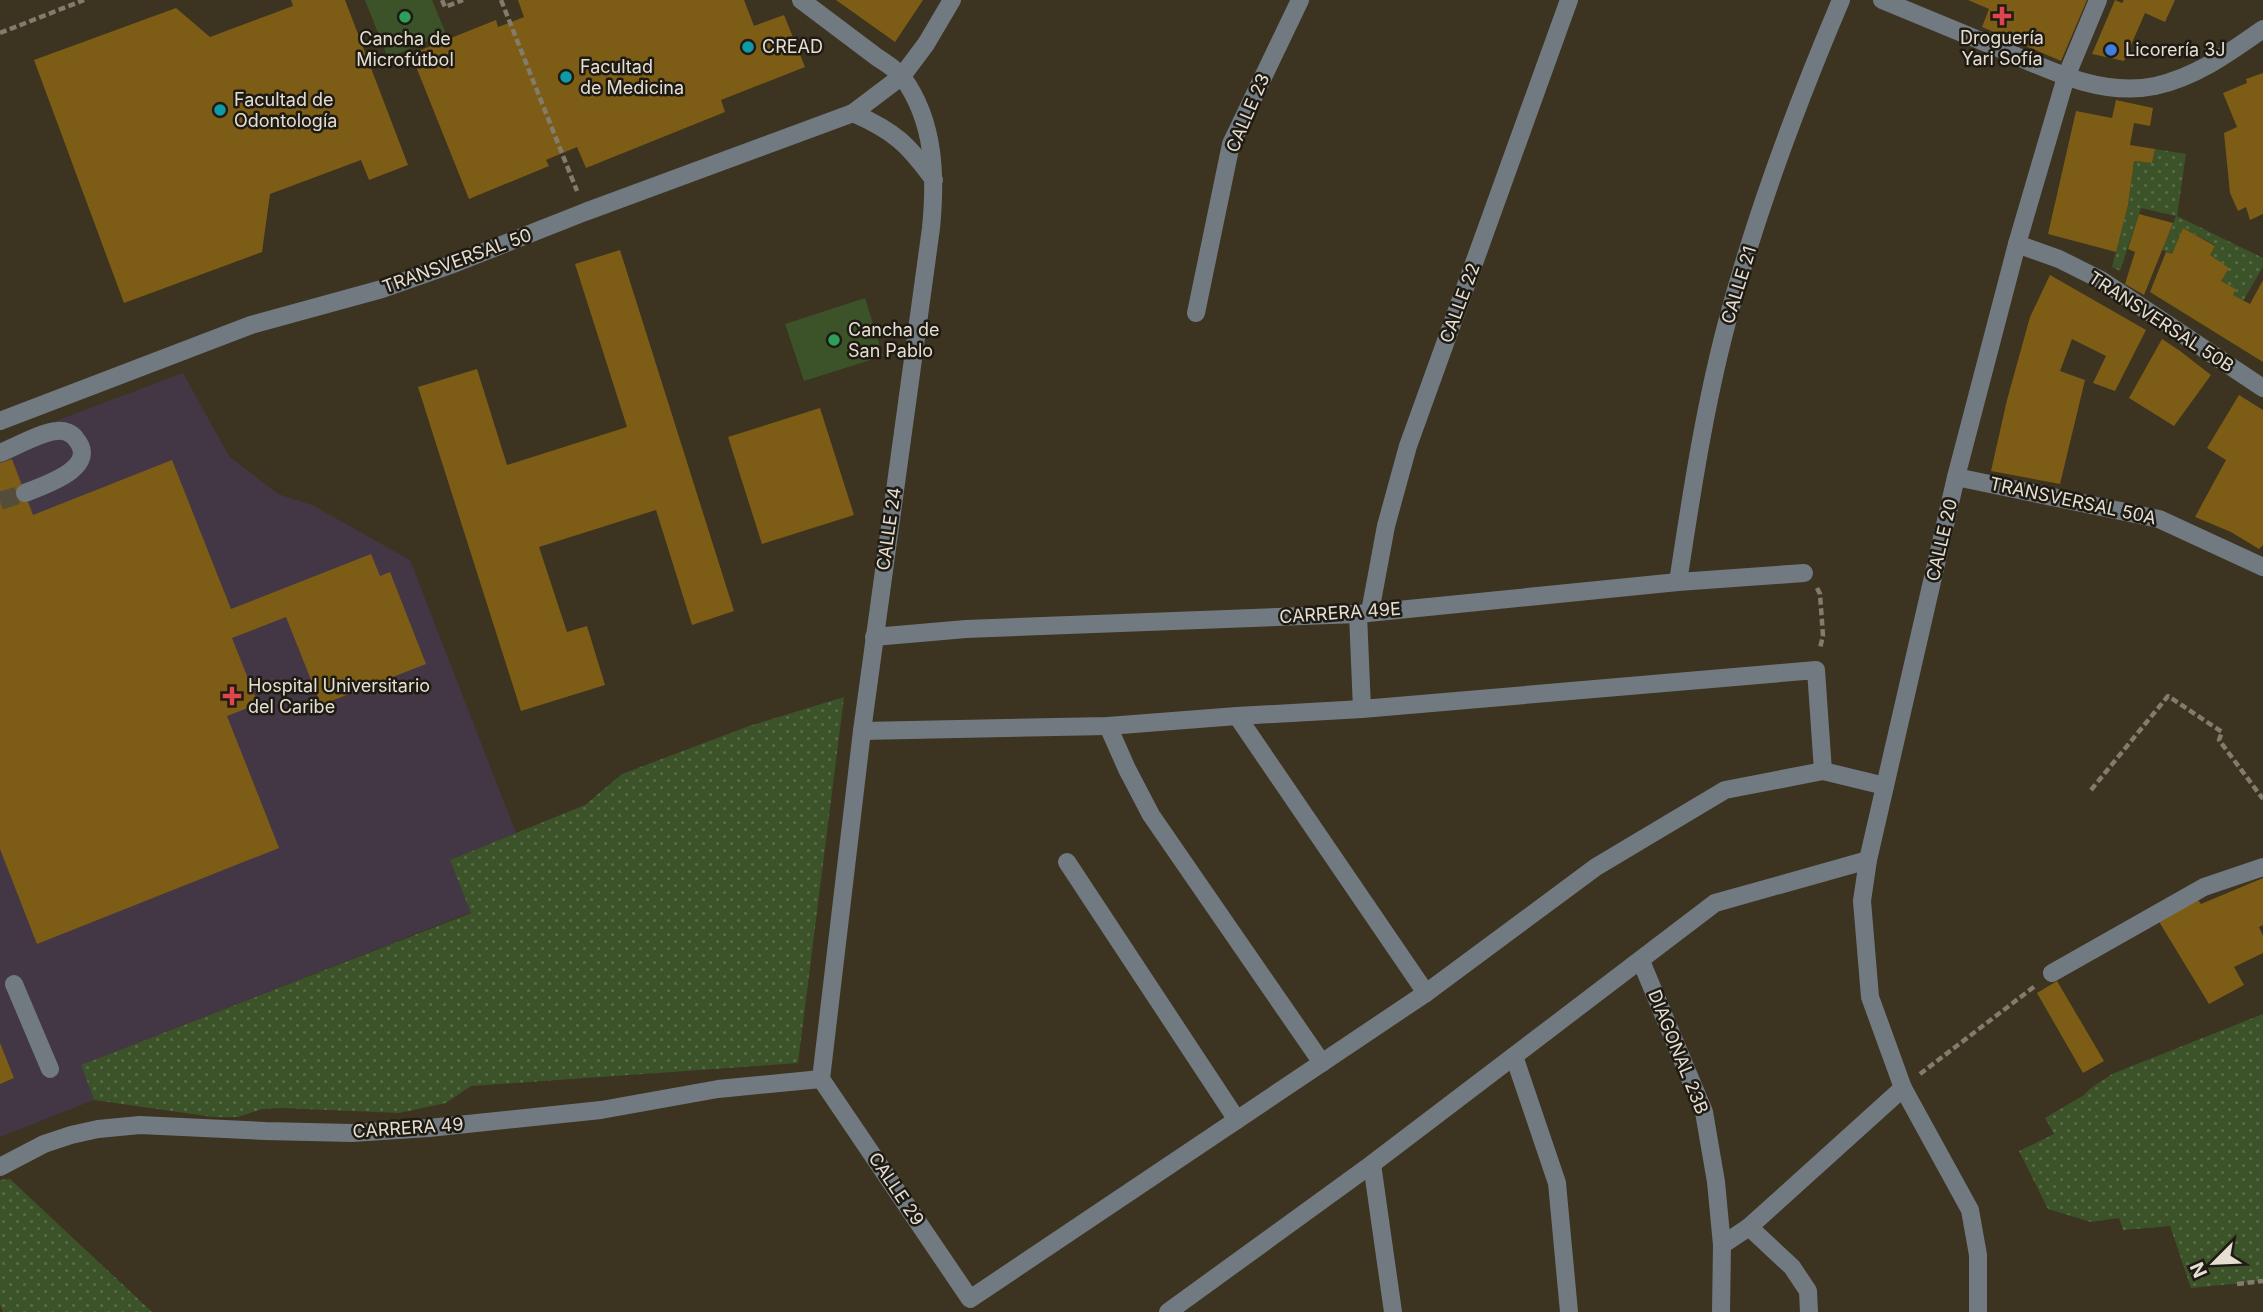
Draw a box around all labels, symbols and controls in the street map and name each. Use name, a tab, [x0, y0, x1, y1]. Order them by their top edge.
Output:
marker: Droguería Yari Sofía	[1994, 8, 2010, 24]
marker: Cancha de Microfútbol	[397, 9, 413, 25]
place label: Droguería Yari Sofía	[1960, 27, 2044, 69]
place label: Cancha de Microfútbol	[356, 28, 454, 70]
place label: CREAD	[762, 36, 823, 57]
marker: CREAD	[740, 39, 756, 55]
place label: Licorería 3J	[2125, 39, 2226, 60]
marker: Licorería 3J	[2103, 42, 2119, 58]
place label: Facultad de Medicina	[580, 56, 684, 98]
marker: Facultad de Medicina	[558, 69, 574, 85]
street label: CALLE 23	[1222, 70, 1274, 155]
place label: Facultad de Odontología	[234, 89, 337, 131]
marker: Facultad de Odontología	[212, 102, 228, 118]
street label: TRANSVERSAL 50	[379, 224, 534, 297]
street label: CALLE 21	[1717, 244, 1760, 326]
street label: CALLE 22	[1435, 260, 1484, 346]
street label: TRANSVERSAL 50B	[2085, 267, 2238, 376]
place label: Cancha de San Pablo	[848, 319, 940, 361]
marker: Cancha de San Pablo	[826, 332, 842, 348]
street label: TRANSVERSAL 50A	[1988, 473, 2158, 528]
street label: CALLE 24	[872, 486, 905, 572]
street label: CALLE 20	[1922, 497, 1961, 583]
street label: CARRERA 49E	[1278, 598, 1401, 627]
place label: Hospital Universitario del Caribe	[248, 675, 430, 717]
marker: Hospital Universitario del Caribe	[222, 686, 242, 706]
street label: DIAGONAL 23B	[1644, 987, 1713, 1117]
street label: CARRERA 49	[352, 1113, 464, 1142]
street label: CALLE 29	[864, 1148, 928, 1229]
north arrow	[2179, 1228, 2249, 1298]
text: N	[2185, 1258, 2212, 1281]

